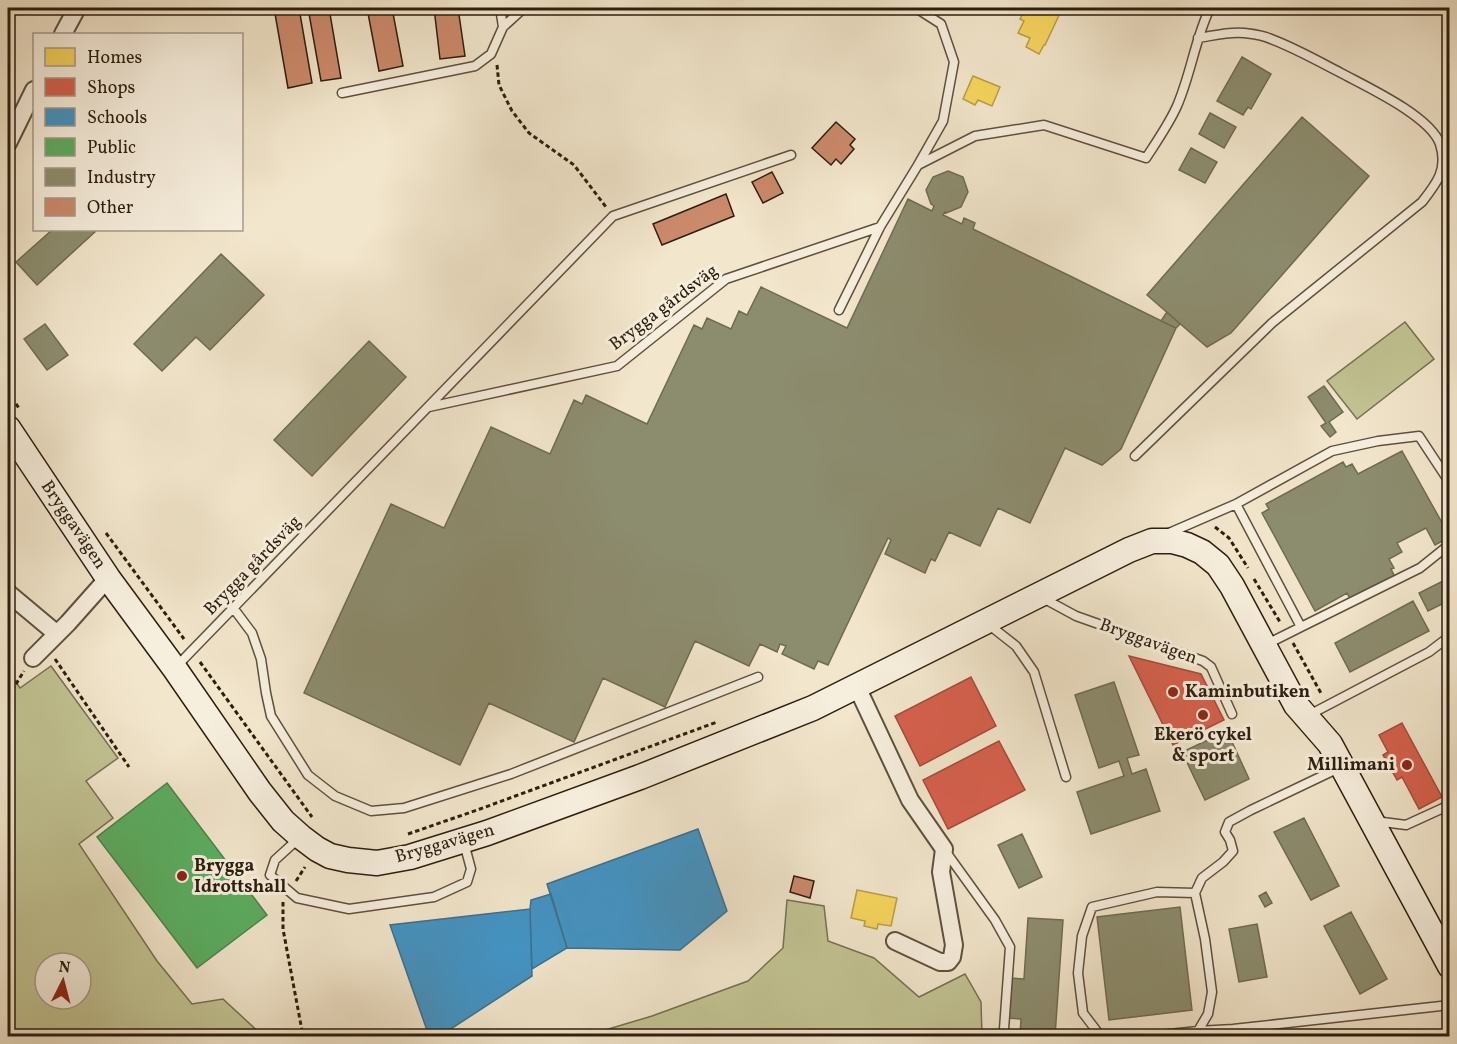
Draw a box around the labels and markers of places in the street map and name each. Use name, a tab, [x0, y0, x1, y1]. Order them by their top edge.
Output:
place label: Kaminbutiken	[1185, 680, 1310, 705]
marker: Kaminbutiken	[1166, 685, 1180, 699]
marker: Ekerö cykel & sport	[1196, 708, 1210, 722]
place label: Ekerö cykel & sport	[1154, 723, 1252, 769]
place label: Millimani	[1307, 753, 1395, 778]
marker: Millimani	[1400, 758, 1414, 772]
place label: Brygga Idrottshall	[194, 854, 286, 900]
marker: Brygga Idrottshall	[175, 869, 189, 883]

